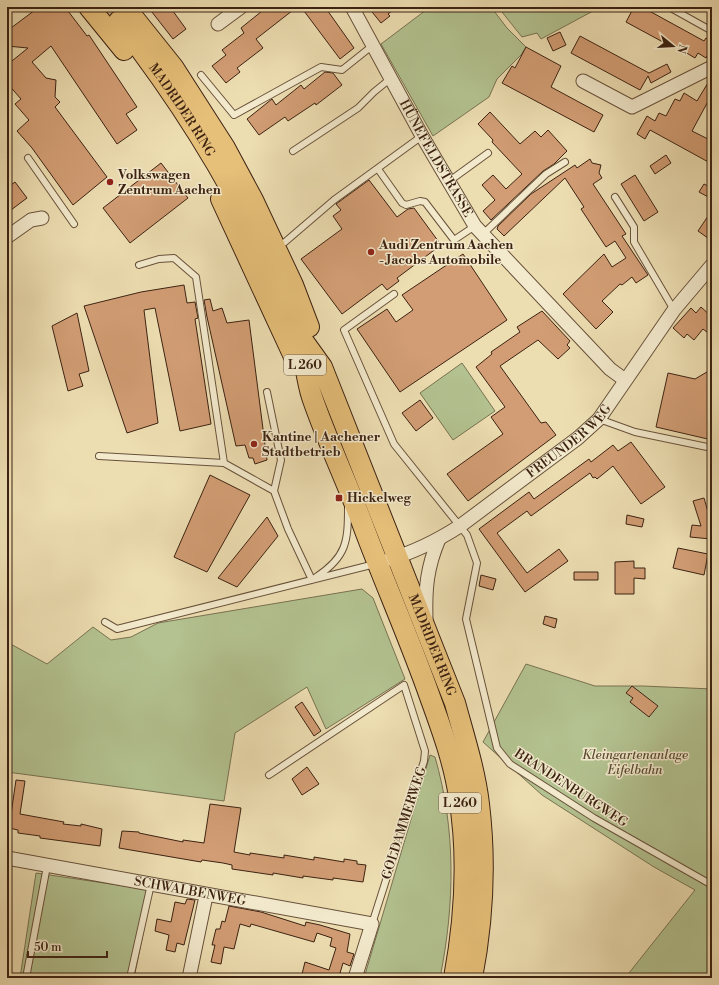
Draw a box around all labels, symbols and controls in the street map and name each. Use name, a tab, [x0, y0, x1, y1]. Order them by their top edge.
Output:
north arrow	[653, 26, 693, 66]
text: N	[673, 42, 690, 55]
street label: MADRIDER RING	[145, 60, 218, 160]
street label: HÜNEFELDSTRASSE	[396, 97, 476, 220]
place label: Volkswagen Zentrum Aachen	[117, 167, 221, 198]
marker: Volkswagen Zentrum Aachen	[105, 177, 115, 187]
place label: Audi Zentrum Aachen - Jacobs Automobile	[378, 237, 513, 268]
marker: Audi Zentrum Aachen - Jacobs Automobile	[366, 247, 376, 257]
road number: L 260	[284, 355, 326, 375]
street label: FREUNDER WEG	[523, 401, 615, 482]
place label: Kantine | Aachener Stadtbetrieb	[262, 429, 381, 460]
marker: Kantine | Aachener Stadtbetrieb	[249, 439, 259, 449]
place label: Hickelweg	[347, 490, 411, 506]
marker: Hickelweg	[334, 493, 344, 503]
street label: MADRIDER RING	[405, 592, 460, 699]
street label: BRANDENBURGWEG	[511, 745, 631, 831]
park label: Kleingartenanlage Eifelbahn	[582, 747, 688, 778]
street label: GOLDAMMERWEG	[378, 764, 430, 881]
road number: L 260	[439, 793, 481, 813]
street label: SCHWALBENWEG	[133, 873, 248, 909]
scale bar	[28, 933, 107, 959]
text: 50 m	[34, 940, 62, 955]

